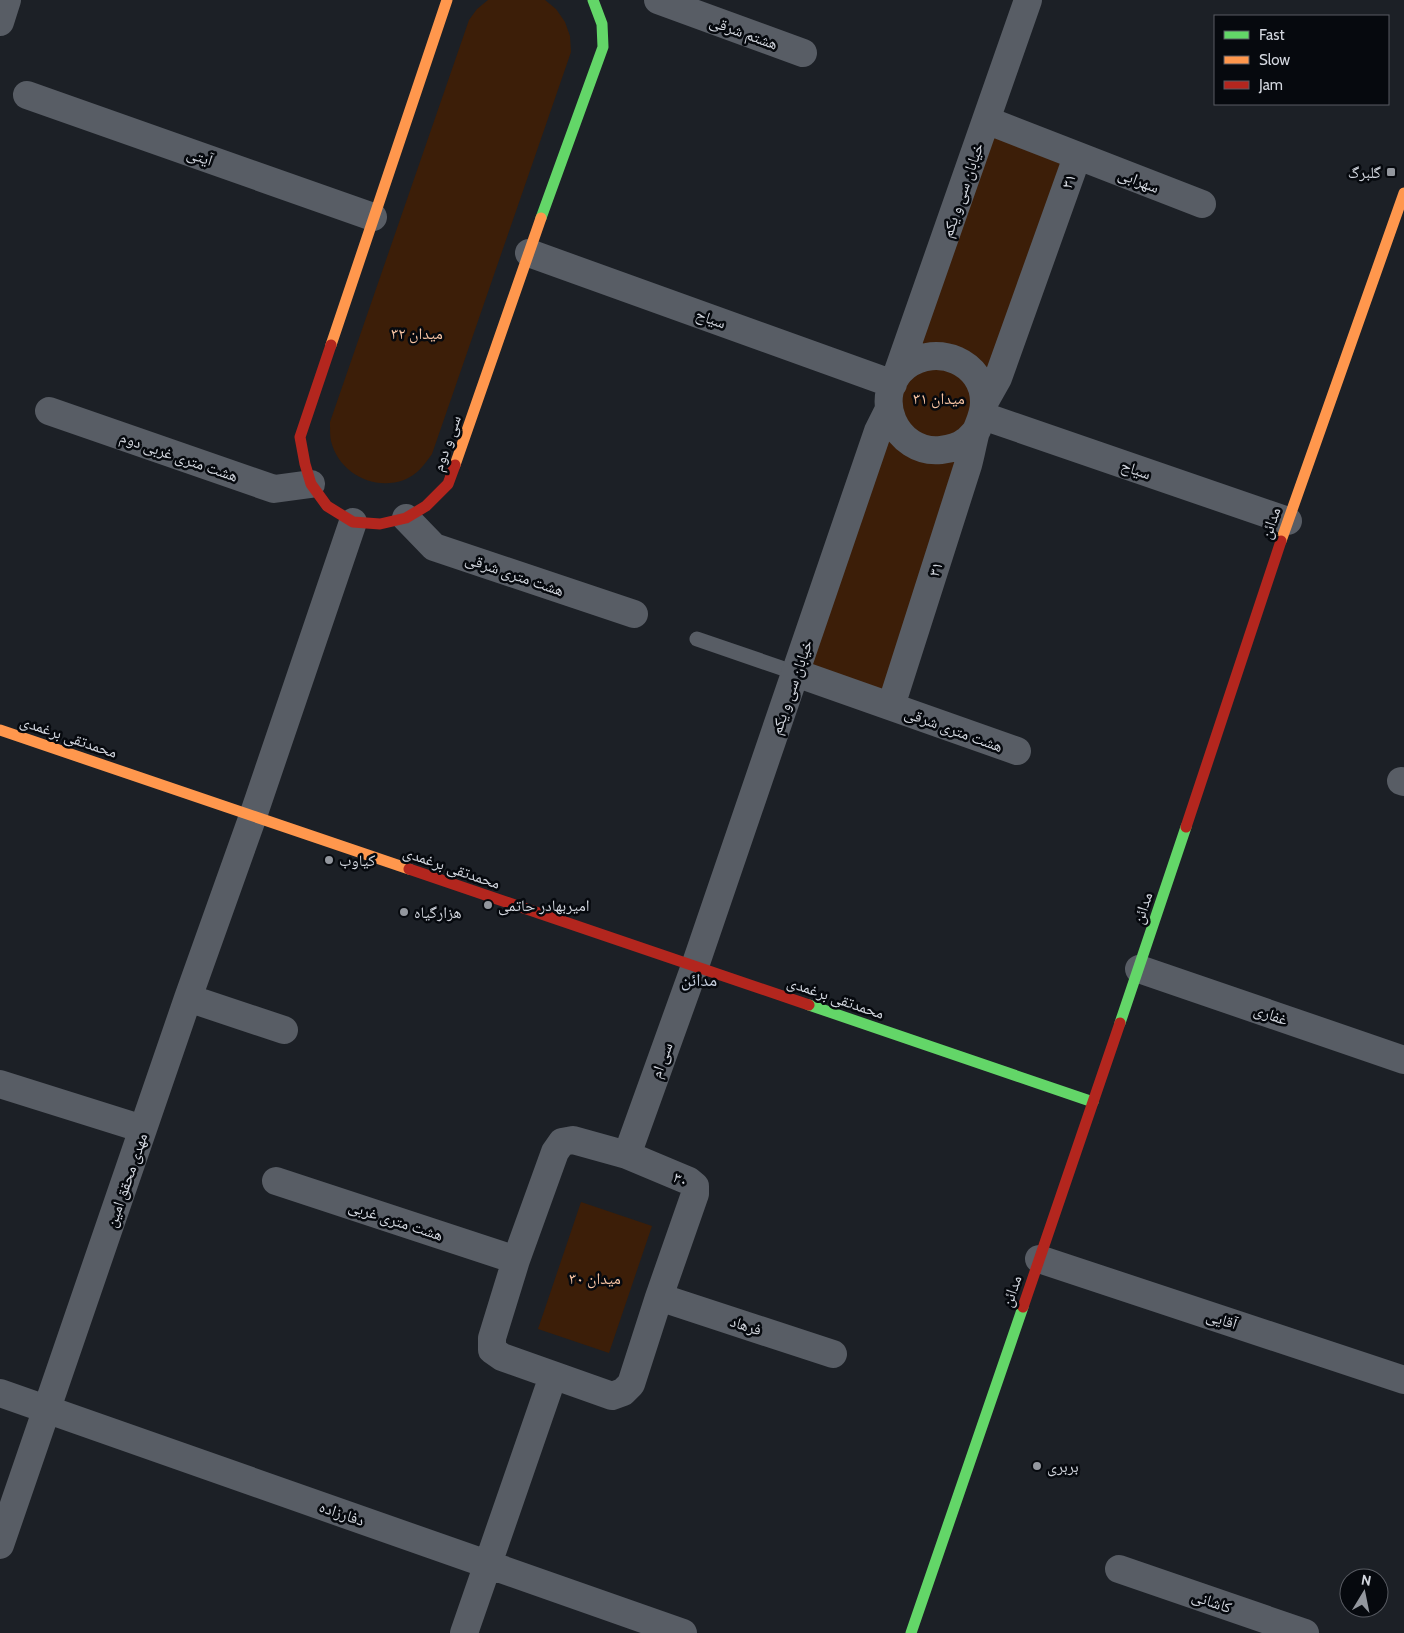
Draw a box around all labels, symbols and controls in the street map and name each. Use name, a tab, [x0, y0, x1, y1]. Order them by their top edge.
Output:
street label: هشتم شرقی	[707, 11, 781, 55]
legend	[1214, 15, 1389, 105]
text: Fast	[1259, 26, 1284, 44]
text: Slow	[1259, 51, 1290, 69]
text: Jam	[1258, 76, 1283, 94]
street label: خیابان سی و یکم	[937, 140, 989, 240]
street label: آیتی	[184, 143, 216, 171]
place label: گلبرگ	[1348, 163, 1381, 182]
street label: سهرابی	[1115, 164, 1162, 198]
marker: گلبرگ	[1385, 166, 1397, 178]
street label: ۳۱	[1057, 171, 1080, 191]
street label: سیاح	[693, 304, 728, 334]
park label: میدان ۳۲	[391, 324, 443, 344]
park label: میدان ۳۱	[913, 389, 965, 409]
street label: سی و دوم	[428, 413, 466, 474]
street label: هشت متری غربی دوم	[117, 427, 241, 487]
street label: سیاح	[1118, 456, 1153, 484]
street label: مدائن	[1256, 505, 1286, 542]
street label: هشت متری شرقی	[463, 549, 567, 601]
street label: ۳۱	[924, 559, 947, 579]
street label: خیابان سی و یکم	[766, 637, 818, 737]
street label: هشت متری شرقی	[902, 703, 1006, 757]
street label: محمدتقی برغمدی	[17, 711, 120, 763]
street label: محمدتقی برغمدی	[400, 842, 503, 894]
place label: کیاوب	[339, 851, 376, 870]
marker: کیاوب	[323, 854, 335, 866]
street label: مدائن	[1128, 890, 1157, 927]
place label: امیربهادر حاتمی	[498, 896, 590, 916]
marker: امیربهادر حاتمی	[482, 899, 494, 911]
place label: هزارگیاه	[414, 903, 462, 922]
marker: هزارگیاه	[398, 906, 410, 918]
district label: مدائن	[681, 969, 717, 991]
street label: محمدتقی برغمدی	[784, 972, 887, 1024]
street label: غفاری	[1251, 1000, 1290, 1030]
street label: سی ام	[646, 1040, 678, 1081]
street label: مهدی محقق امین	[101, 1130, 152, 1230]
street label: ۳۰	[670, 1168, 691, 1191]
street label: هشت متری غربی	[346, 1196, 446, 1246]
park label: میدان ۳۰	[569, 1269, 621, 1289]
street label: مدائن	[997, 1273, 1027, 1310]
street label: آقایی	[1204, 1306, 1240, 1335]
street label: فرهاد	[728, 1311, 764, 1339]
place label: بربری	[1047, 1457, 1079, 1477]
marker: بربری	[1031, 1460, 1043, 1472]
street label: دفارزاده	[317, 1497, 367, 1530]
north arrow	[1339, 1568, 1389, 1618]
text: N	[1360, 1570, 1373, 1590]
street label: کاشانی	[1189, 1586, 1234, 1618]

